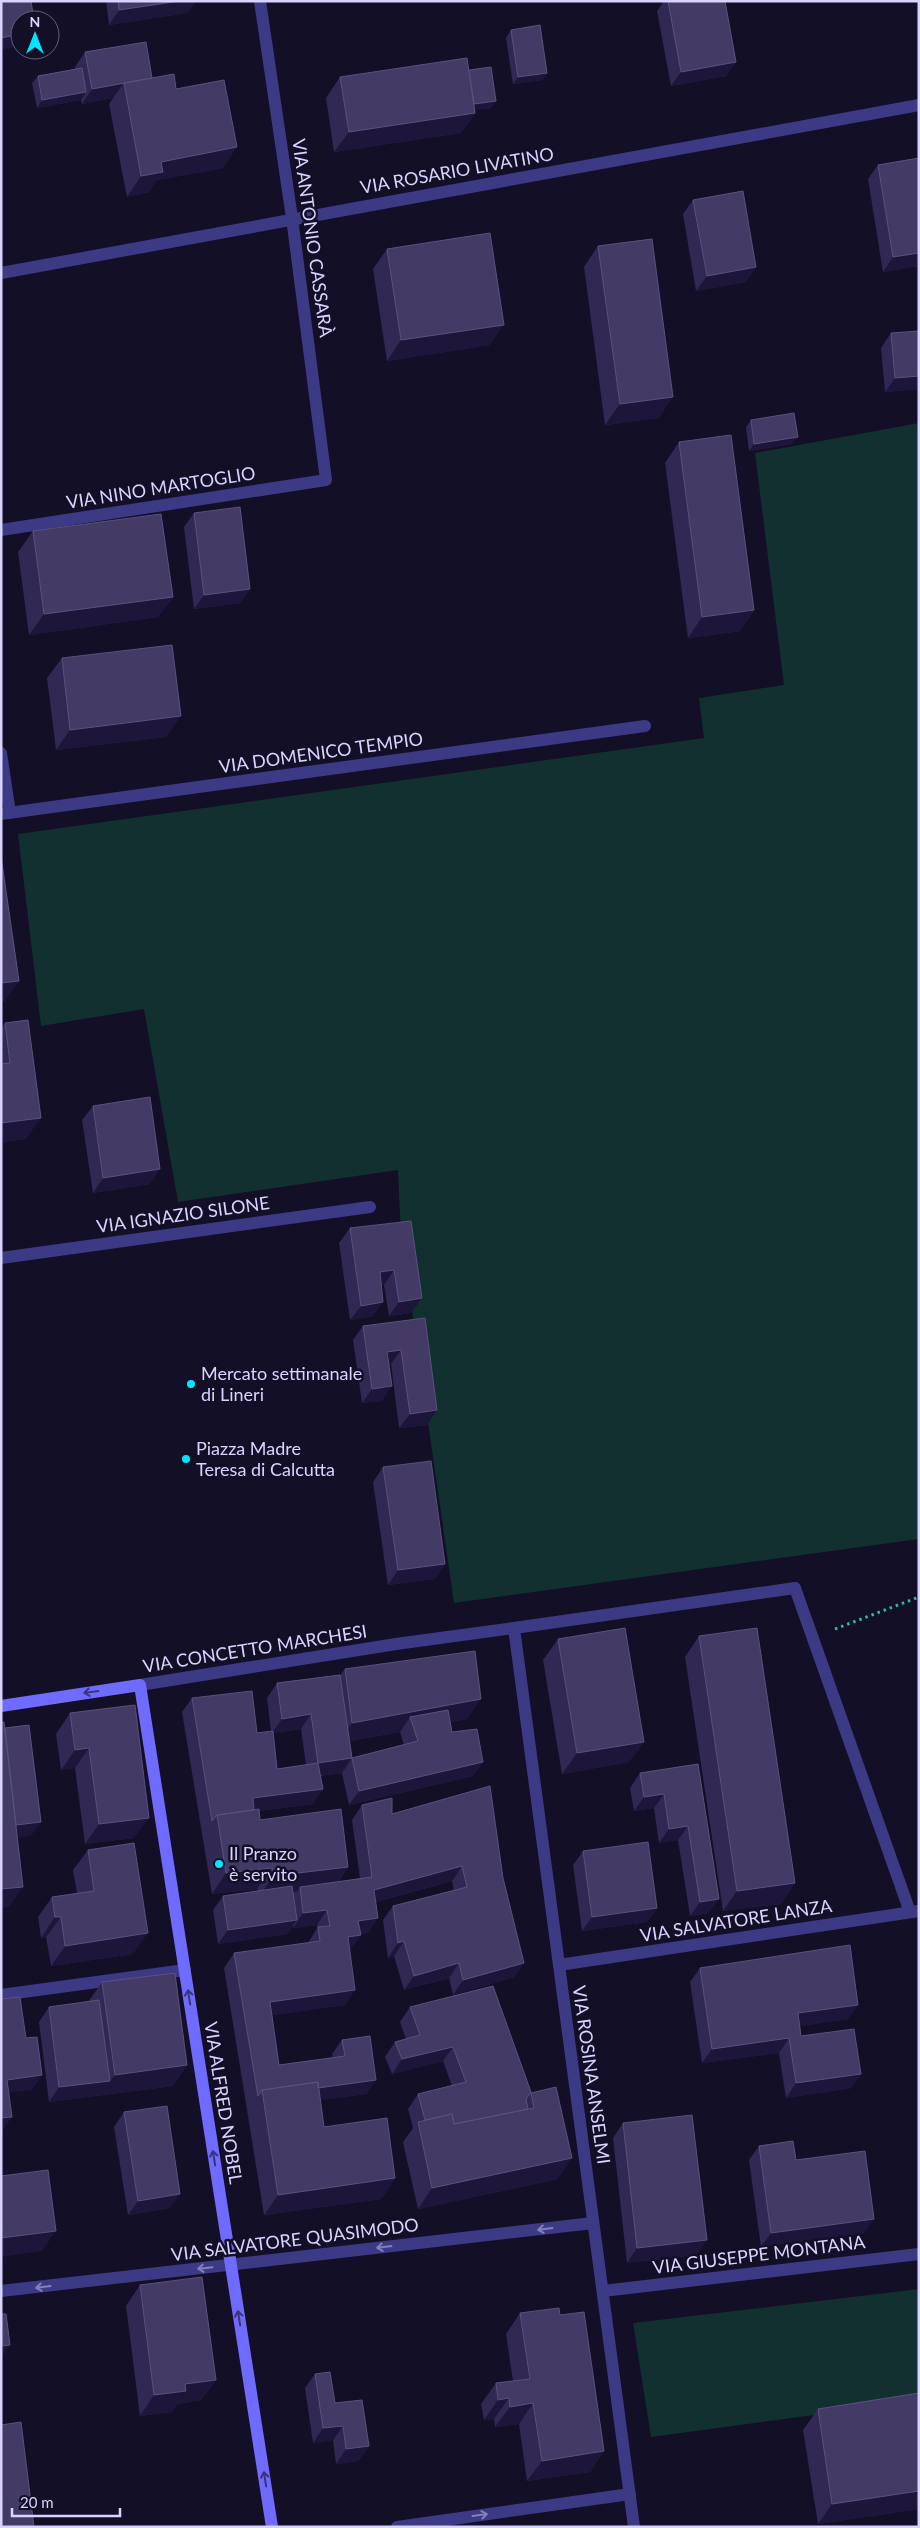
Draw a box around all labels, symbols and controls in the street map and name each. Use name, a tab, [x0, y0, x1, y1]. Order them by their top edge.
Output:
north arrow	[10, 10, 60, 60]
text: N	[30, 13, 40, 30]
street label: VIA ANTONIO CASSARÀ	[288, 137, 338, 339]
street label: VIA ROSARIO LIVATINO	[358, 142, 555, 198]
street label: VIA NINO MARTOGLIO	[65, 461, 257, 513]
street label: VIA DOMENICO TEMPIO	[218, 727, 424, 777]
street label: VIA IGNAZIO SILONE	[95, 1191, 271, 1237]
place label: Mercato settimanale di Lineri	[201, 1362, 362, 1405]
marker: Mercato settimanale di Lineri	[185, 1378, 197, 1390]
place label: Piazza Madre Teresa di Calcutta	[196, 1437, 335, 1480]
marker: Piazza Madre Teresa di Calcutta	[180, 1453, 192, 1465]
street label: VIA CONCETTO MARCHESI	[141, 1619, 368, 1677]
one-way arrow	[84, 1688, 100, 1698]
place label: Il Pranzo è servito	[229, 1842, 297, 1885]
marker: Il Pranzo è servito	[213, 1858, 225, 1870]
street label: VIA SALVATORE LANZA	[638, 1894, 834, 1946]
street label: VIA ROSINA ANSELMI	[569, 1984, 615, 2166]
one-way arrow	[183, 1989, 193, 2005]
street label: VIA ALFRED NOBEL	[200, 2020, 248, 2185]
one-way arrow	[209, 2150, 219, 2166]
street label: VIA SALVATORE QUASIMODO	[170, 2213, 420, 2265]
one-way arrow	[537, 2224, 553, 2234]
street label: VIA GIUSEPPE MONTANA	[651, 2230, 867, 2278]
one-way arrow	[376, 2242, 392, 2252]
one-way arrow	[197, 2263, 213, 2273]
one-way arrow	[36, 2282, 52, 2292]
one-way arrow	[234, 2310, 244, 2326]
one-way arrow	[259, 2471, 269, 2487]
scale bar	[12, 2486, 120, 2518]
text: 20 m	[20, 2493, 54, 2511]
one-way arrow	[471, 2510, 487, 2520]

